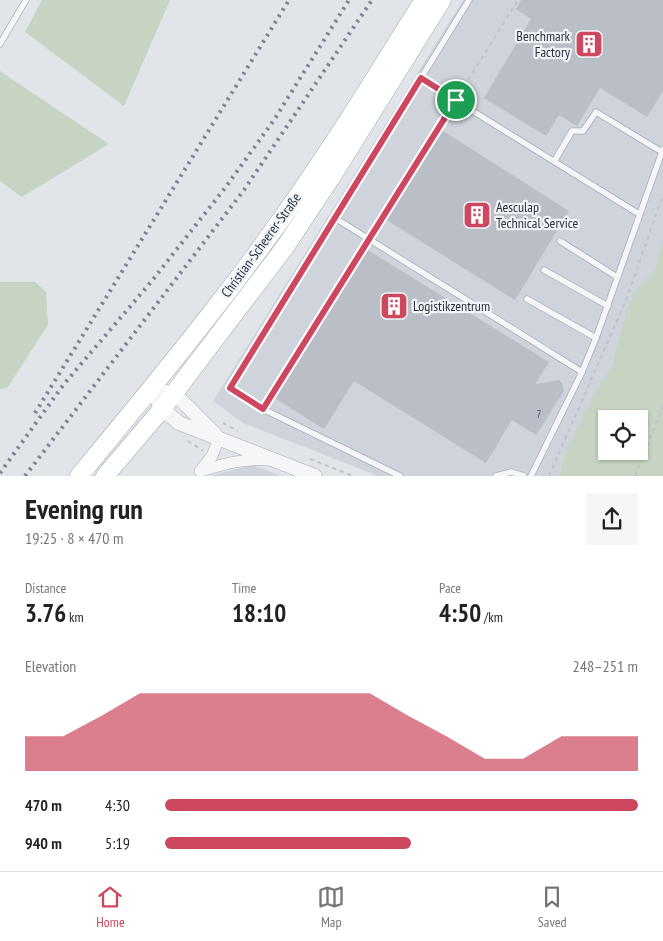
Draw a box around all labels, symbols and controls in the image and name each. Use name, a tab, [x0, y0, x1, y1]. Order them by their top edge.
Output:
place label: Benchmark Factory	[516, 27, 571, 61]
building icon: Benchmark Factory	[574, 29, 604, 59]
pin	[435, 79, 477, 121]
icon: arrive	[442, 86, 470, 114]
street label: Christian-Scheerer-Straße	[217, 189, 305, 301]
place label: Aesculap Technical Service	[496, 198, 578, 232]
building icon: Aesculap Technical Service	[462, 200, 492, 230]
building icon: Logistikzentrum	[379, 291, 409, 321]
place label: Logistikzentrum	[413, 297, 490, 315]
house number: 7	[537, 407, 542, 421]
map controls	[598, 410, 648, 460]
button: locate	[598, 410, 648, 460]
text: Evening run	[25, 490, 143, 527]
button: share	[586, 493, 638, 545]
text: 19:25 · 8 × 470 m	[25, 528, 123, 548]
text: Distance	[25, 579, 66, 597]
text: Time	[232, 579, 256, 597]
text: Pace	[439, 579, 461, 597]
text: 3.76	[25, 597, 66, 629]
text: 18:10	[232, 597, 286, 629]
text: 4:50	[439, 597, 481, 629]
text: km	[66, 608, 84, 626]
text: /km	[481, 608, 503, 626]
text: Elevation	[25, 656, 76, 676]
text: 248–251 m	[573, 656, 638, 676]
text: 470 m	[25, 795, 62, 815]
text: 4:30	[105, 795, 130, 815]
text: 940 m	[25, 833, 62, 853]
text: 5:19	[105, 833, 130, 853]
tab: Home	[96, 883, 125, 931]
tab: Map	[317, 883, 345, 931]
tab: Saved	[538, 883, 567, 931]

